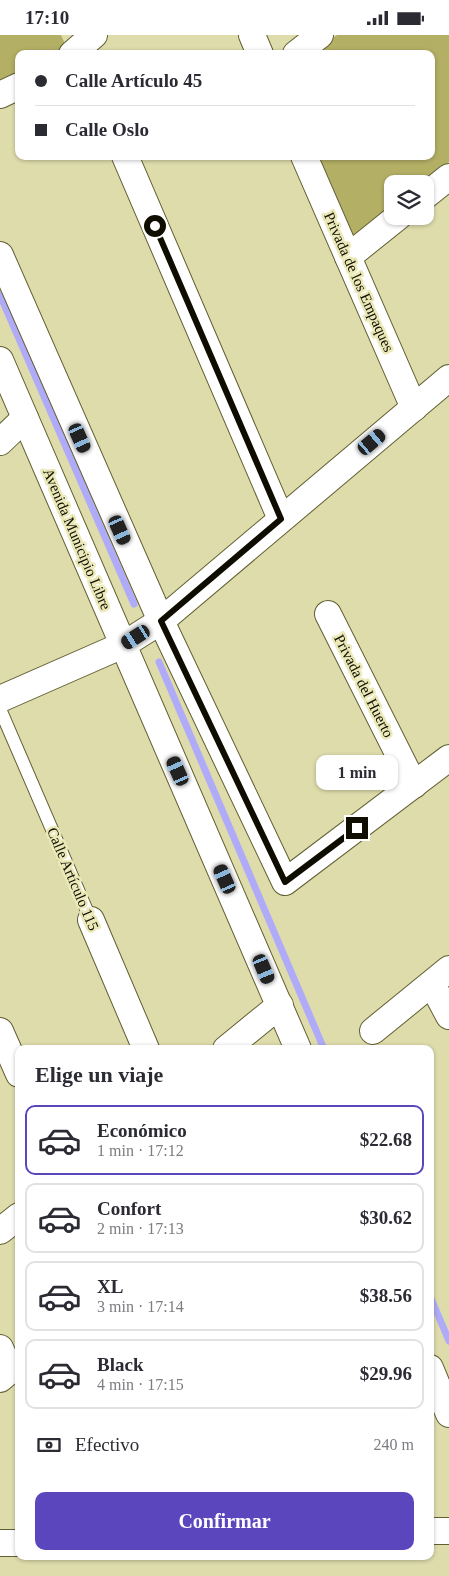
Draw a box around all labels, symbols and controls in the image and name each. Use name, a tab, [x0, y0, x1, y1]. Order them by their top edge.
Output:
text: 17:10	[25, 7, 69, 28]
text: Calle Artículo 45	[65, 70, 202, 91]
text: Calle Oslo	[65, 119, 149, 140]
map controls	[384, 175, 434, 225]
button: layers	[384, 175, 434, 225]
street label: Privada de los Empaques	[321, 210, 397, 354]
route start	[144, 215, 166, 237]
car	[67, 421, 92, 455]
car	[355, 427, 388, 457]
street label: Avenida Municipio Libre	[40, 466, 114, 612]
car	[107, 513, 132, 547]
car	[119, 623, 152, 651]
street label: Privada del Huerto	[331, 632, 397, 740]
car	[165, 754, 190, 788]
callout: 1 min	[316, 755, 398, 791]
text: 1 min	[338, 764, 376, 781]
route end	[346, 817, 368, 839]
street label: Calle Artículo 115	[44, 825, 102, 933]
car	[212, 862, 237, 896]
car	[251, 952, 276, 986]
text: Elige un viaje	[35, 1062, 163, 1087]
icon: car	[37, 1118, 82, 1163]
text: Económico	[97, 1120, 187, 1141]
text: $22.68	[360, 1129, 412, 1150]
text: 1 min · 17:12	[97, 1142, 184, 1159]
icon: car	[37, 1196, 82, 1241]
text: Confort	[97, 1198, 161, 1219]
text: $30.62	[360, 1207, 412, 1228]
text: 2 min · 17:13	[97, 1220, 184, 1237]
icon: car	[37, 1274, 82, 1319]
text: XL	[97, 1276, 123, 1297]
text: $38.56	[360, 1285, 412, 1306]
text: 3 min · 17:14	[97, 1298, 184, 1315]
icon: car	[37, 1352, 82, 1397]
text: Black	[97, 1354, 143, 1375]
text: $29.96	[360, 1363, 412, 1384]
text: 4 min · 17:15	[97, 1376, 184, 1393]
icon: cash	[35, 1431, 63, 1459]
text: Efectivo	[75, 1434, 139, 1455]
text: 240 m	[374, 1436, 414, 1453]
button: Confirmar	[35, 1492, 414, 1550]

